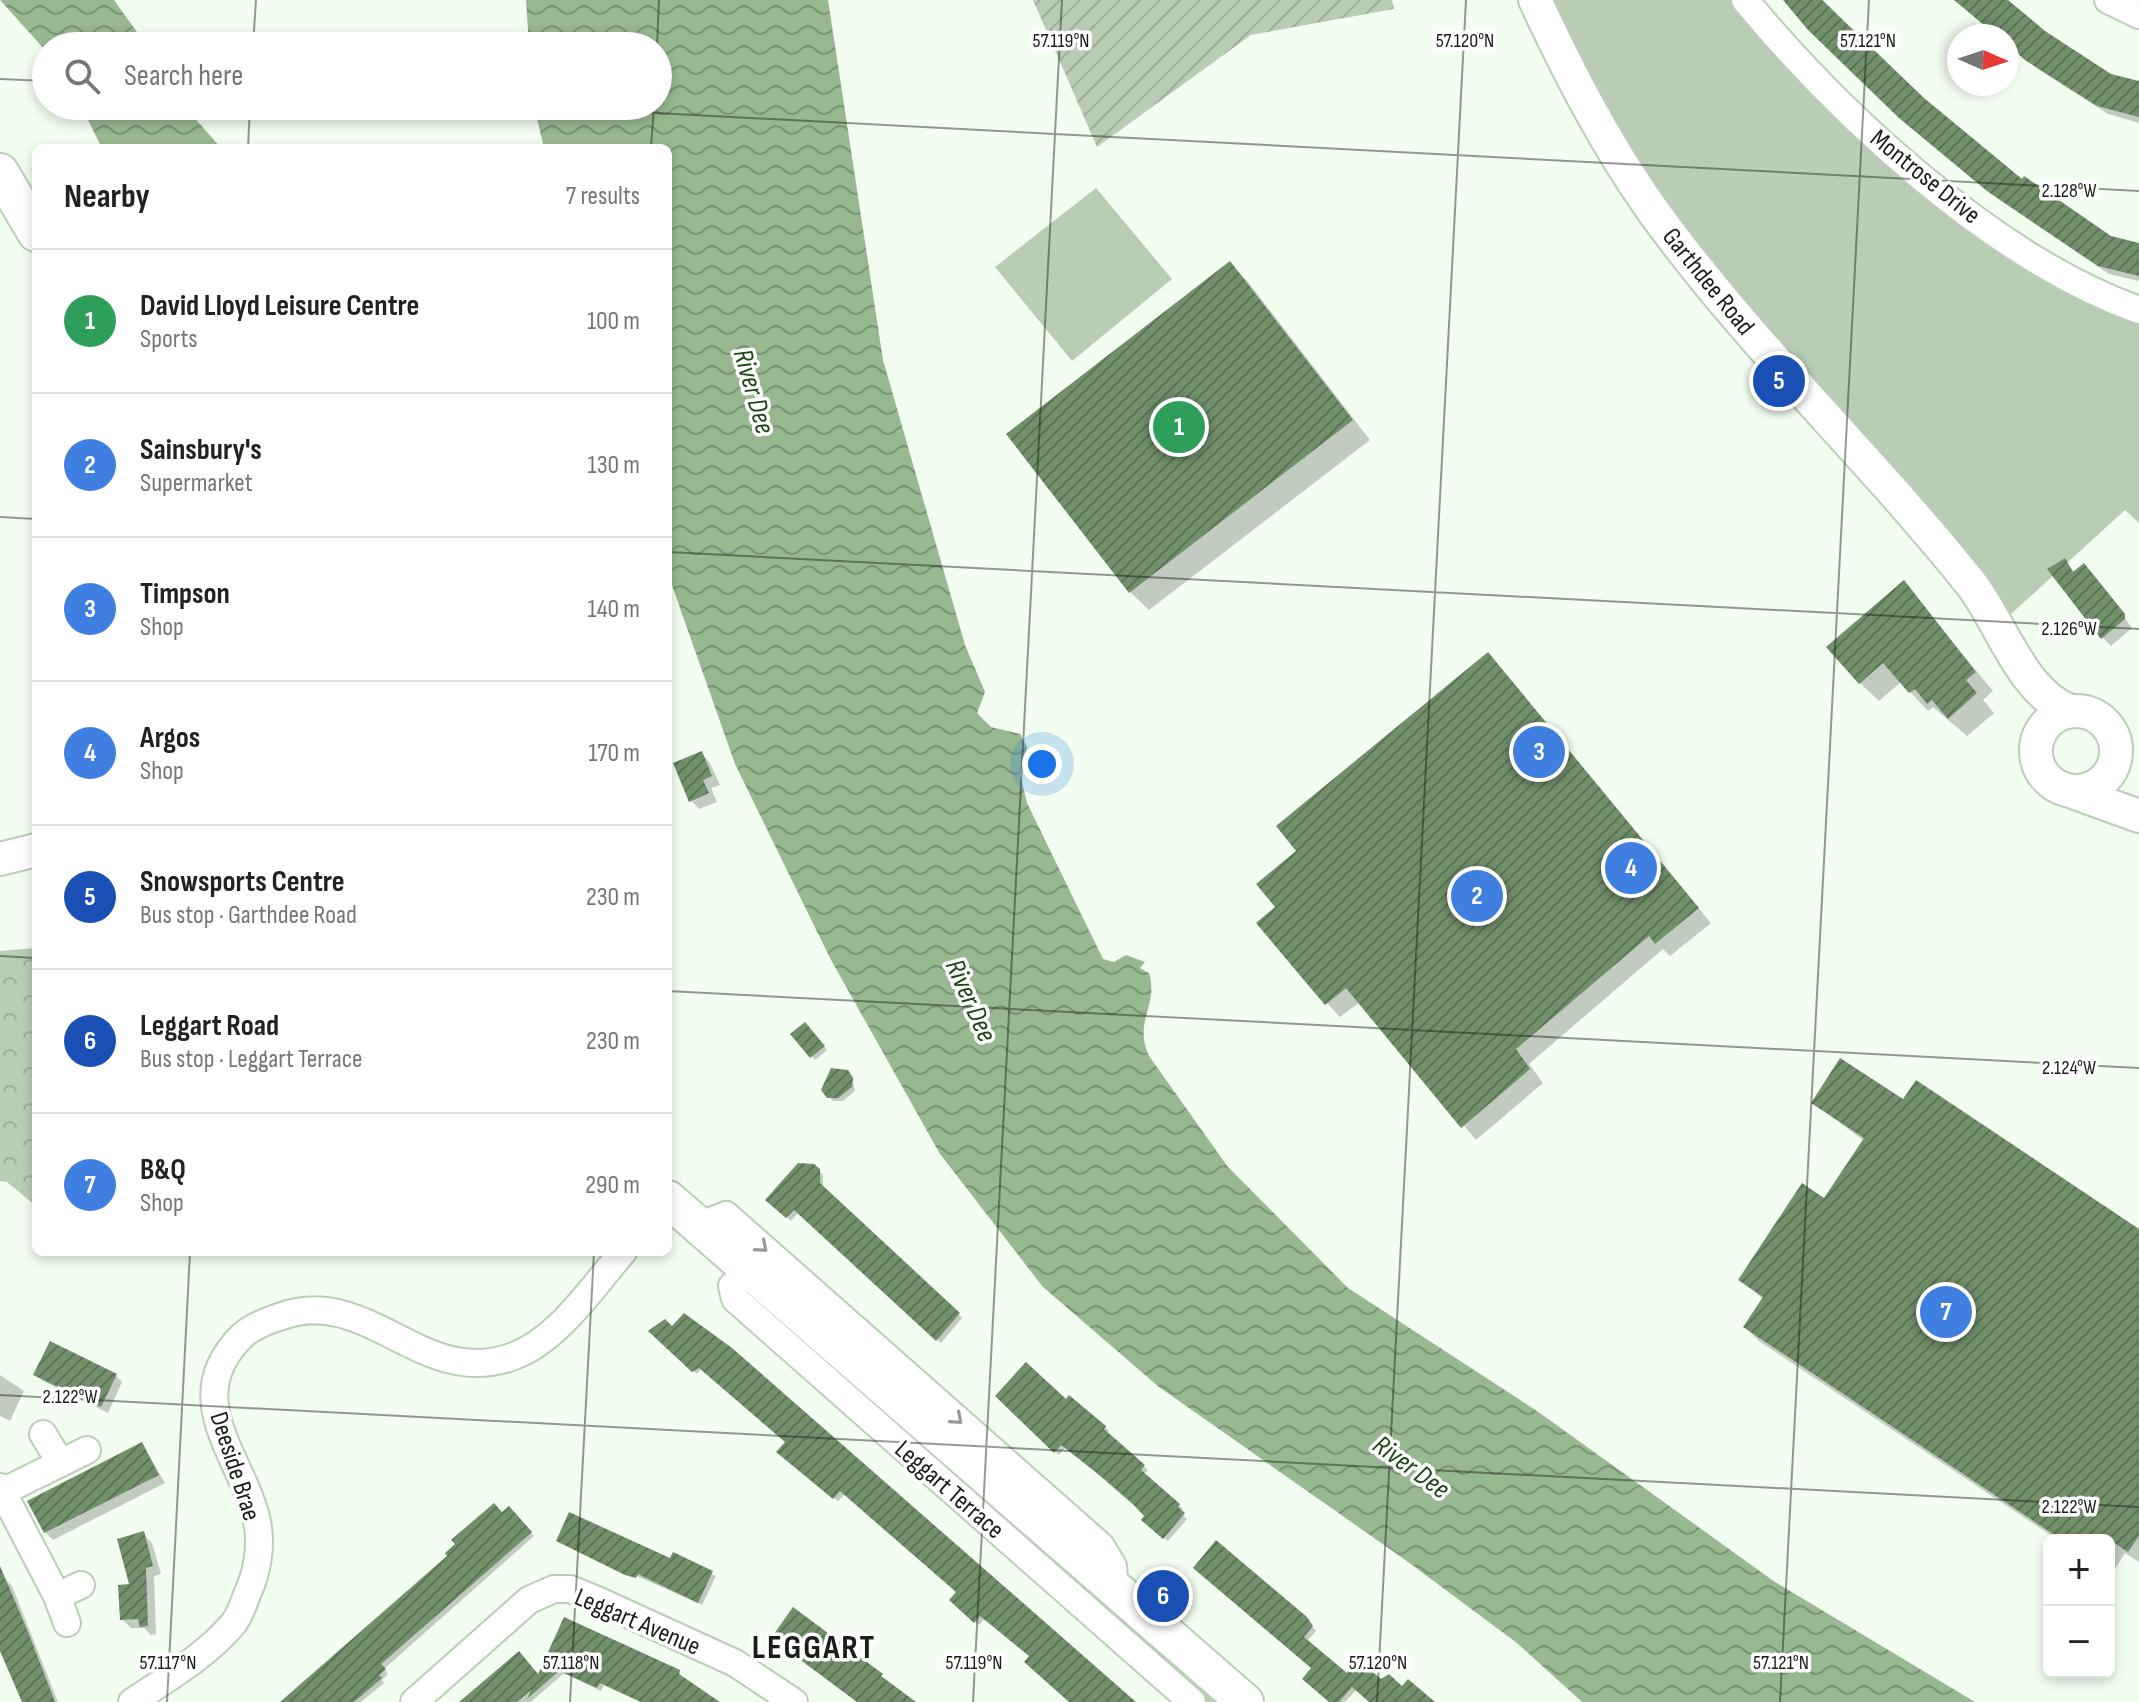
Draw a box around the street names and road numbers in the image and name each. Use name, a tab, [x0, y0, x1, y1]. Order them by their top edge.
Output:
street label: Montrose Drive	[1864, 123, 1986, 231]
street label: Garthdee Road	[1655, 222, 1760, 342]
street label: Deeside Brae	[202, 1408, 267, 1525]
street label: Leggart Terrace	[888, 1434, 1010, 1546]
street label: Leggart Avenue	[570, 1582, 705, 1663]

